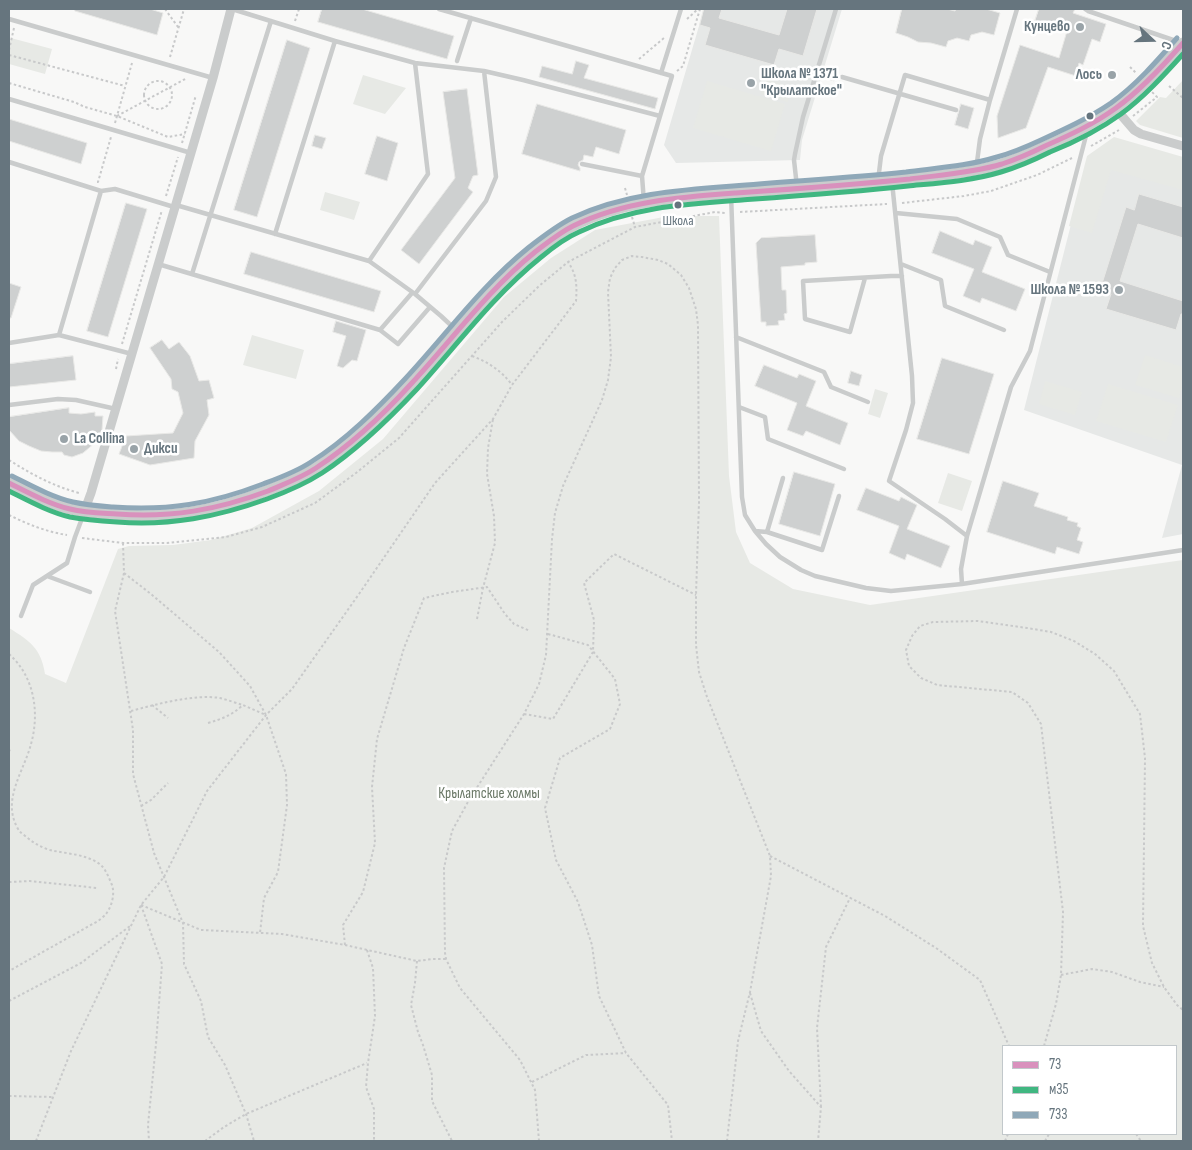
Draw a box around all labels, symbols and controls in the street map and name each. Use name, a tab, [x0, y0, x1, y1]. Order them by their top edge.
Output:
north arrow	[1127, 15, 1177, 65]
place label: Кунцево	[1024, 18, 1070, 36]
marker: Кунцево	[1074, 21, 1086, 33]
text: С	[1157, 39, 1176, 52]
place label: Школа № 1371 "Крылатское"	[761, 65, 842, 100]
place label: Лось	[1076, 66, 1102, 84]
marker: Лось	[1106, 69, 1118, 81]
marker: Школа № 1371 "Крылатское"	[745, 77, 757, 89]
unlabelled marker	[1085, 111, 1095, 121]
marker: Школа	[673, 200, 683, 210]
place label: Школа	[662, 213, 694, 229]
place label: Школа № 1593	[1031, 281, 1109, 299]
marker: Школа № 1593	[1113, 284, 1125, 296]
place label: La Collina	[74, 430, 125, 448]
marker: La Collina	[58, 433, 70, 445]
place label: Дикси	[144, 440, 177, 458]
marker: Дикси	[128, 443, 140, 455]
park label: Крылатские холмы	[438, 785, 540, 803]
legend	[1002, 1045, 1177, 1135]
text: 73	[1049, 1055, 1061, 1074]
text: м35	[1049, 1080, 1069, 1099]
text: 733	[1049, 1105, 1068, 1124]

